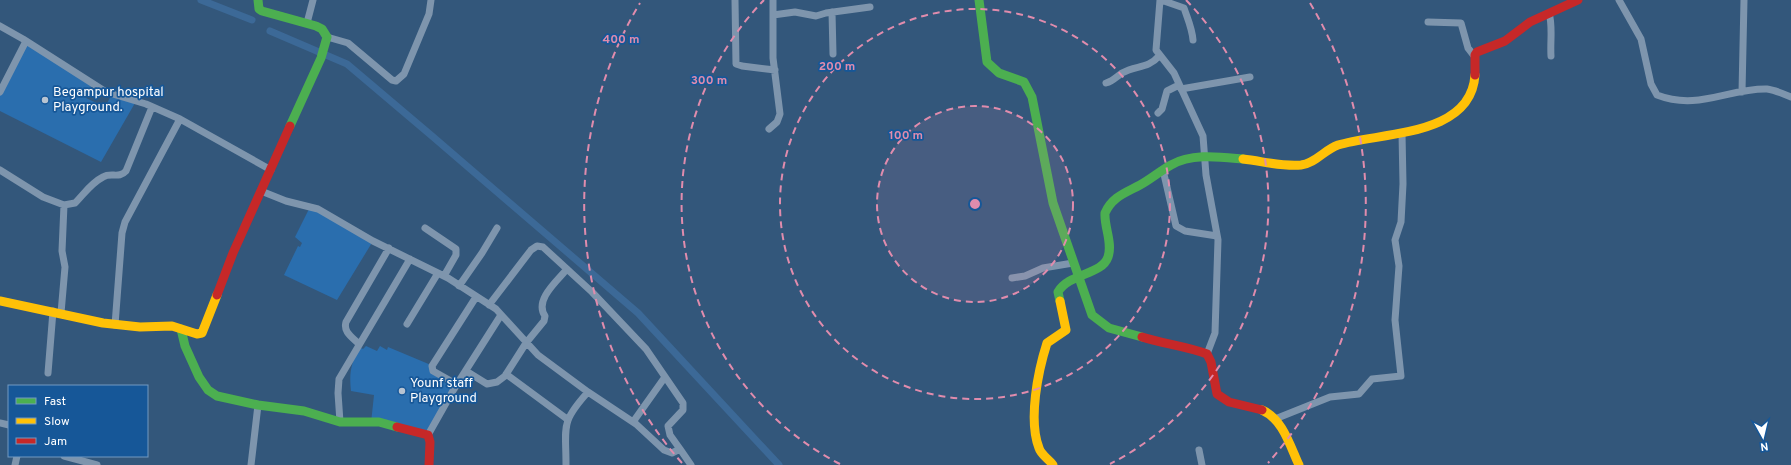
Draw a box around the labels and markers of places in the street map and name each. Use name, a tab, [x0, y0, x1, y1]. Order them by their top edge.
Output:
place label: Begampur hospital Playground.	[53, 85, 164, 116]
marker: Begampur hospital Playground.	[40, 95, 50, 105]
centre of rings	[968, 197, 982, 211]
place label: Younf staff Playground	[410, 376, 477, 407]
marker: Younf staff Playground	[397, 386, 407, 396]

